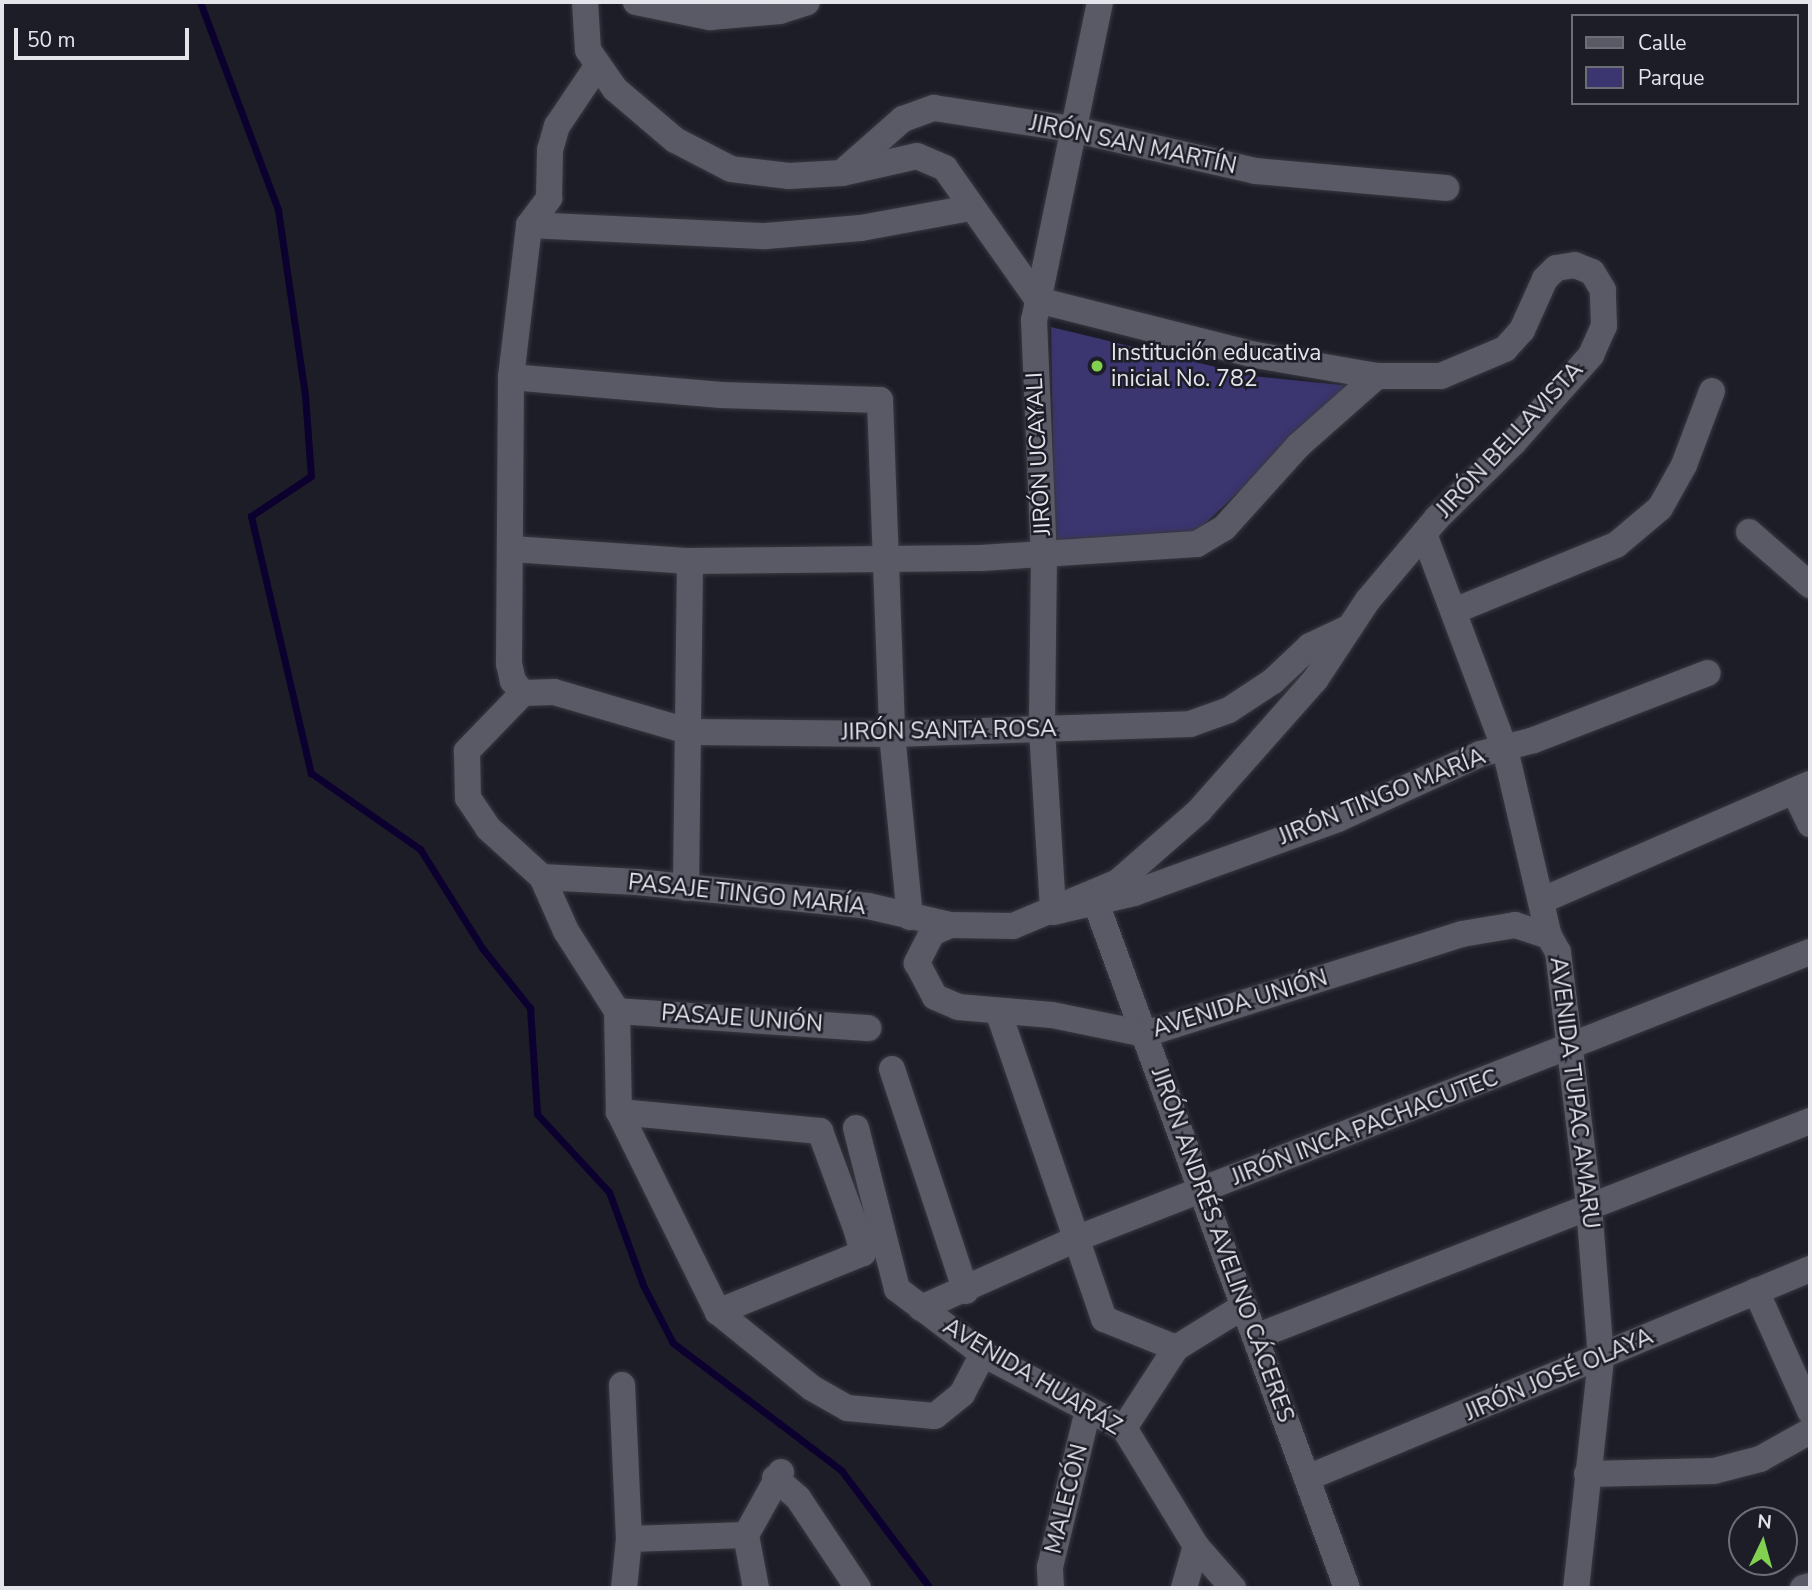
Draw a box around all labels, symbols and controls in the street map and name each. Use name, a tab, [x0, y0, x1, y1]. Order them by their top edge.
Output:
scale bar	[18, 14, 192, 58]
legend	[1570, 14, 1798, 105]
text: 50 m	[27, 26, 76, 54]
text: Calle	[1638, 29, 1686, 57]
text: Parque	[1638, 64, 1705, 92]
street label: JIRÓN SAN MARTÍN	[1027, 110, 1239, 180]
place label: Institución educativa inicial No. 782	[1111, 339, 1321, 393]
street label: JIRÓN BELLAVISTA	[1431, 357, 1589, 523]
marker: Institución educativa inicial No. 782	[1089, 358, 1105, 374]
street label: JIRÓN UCAYALI	[1021, 372, 1057, 536]
street label: JIRÓN SANTA ROSA	[841, 715, 1057, 747]
street label: JIRÓN TINGO MARÍA	[1275, 743, 1489, 851]
street label: PASAJE TINGO MARÍA	[627, 869, 867, 921]
street label: AVENIDA TUPAC AMARU	[1544, 955, 1604, 1231]
street label: AVENIDA UNIÓN	[1149, 964, 1331, 1044]
street label: PASAJE UNIÓN	[660, 1000, 824, 1038]
street label: JIRÓN ANDRÉS AVELINO CÁCERES	[1145, 1064, 1299, 1426]
street label: JIRÓN INCA PACHACUTEC	[1228, 1064, 1502, 1192]
street label: AVENIDA HUARÁZ	[938, 1313, 1126, 1441]
street label: JIRÓN JOSÉ OLAYA	[1461, 1323, 1657, 1427]
street label: MALECÓN	[1040, 1441, 1094, 1557]
north arrow	[1728, 1506, 1798, 1576]
text: N	[1756, 1509, 1773, 1536]

